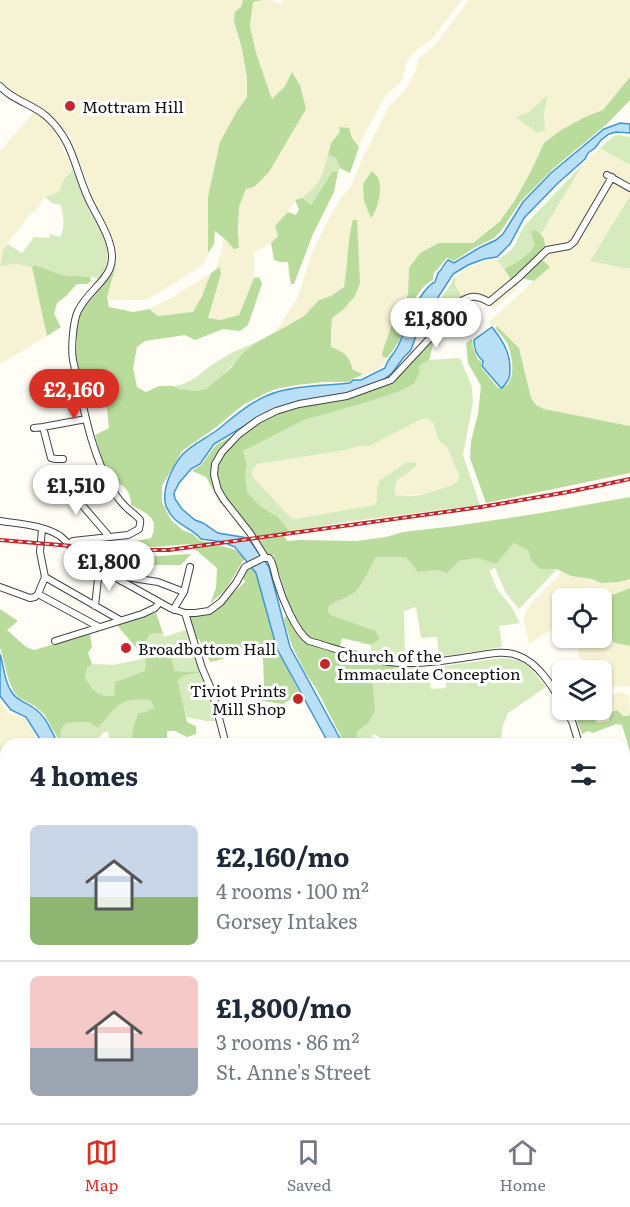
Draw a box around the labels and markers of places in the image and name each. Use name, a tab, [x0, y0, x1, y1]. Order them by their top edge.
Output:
place label: Mottram Hill	[82, 94, 184, 118]
marker: Mottram Hill	[63, 99, 77, 113]
pin: £1,800	[387, 298, 485, 349]
pin: £2,160	[25, 369, 123, 420]
pin: £1,510	[27, 465, 125, 516]
pin: £1,800	[60, 541, 158, 592]
place label: Broadbottom Hall	[138, 636, 276, 660]
marker: Broadbottom Hall	[119, 641, 133, 655]
place label: Church of the Immaculate Conception	[337, 643, 521, 685]
marker: Church of the Immaculate Conception	[318, 657, 332, 671]
place label: Tiviot Prints Mill Shop	[190, 678, 286, 720]
marker: Tiviot Prints Mill Shop	[291, 692, 305, 706]

